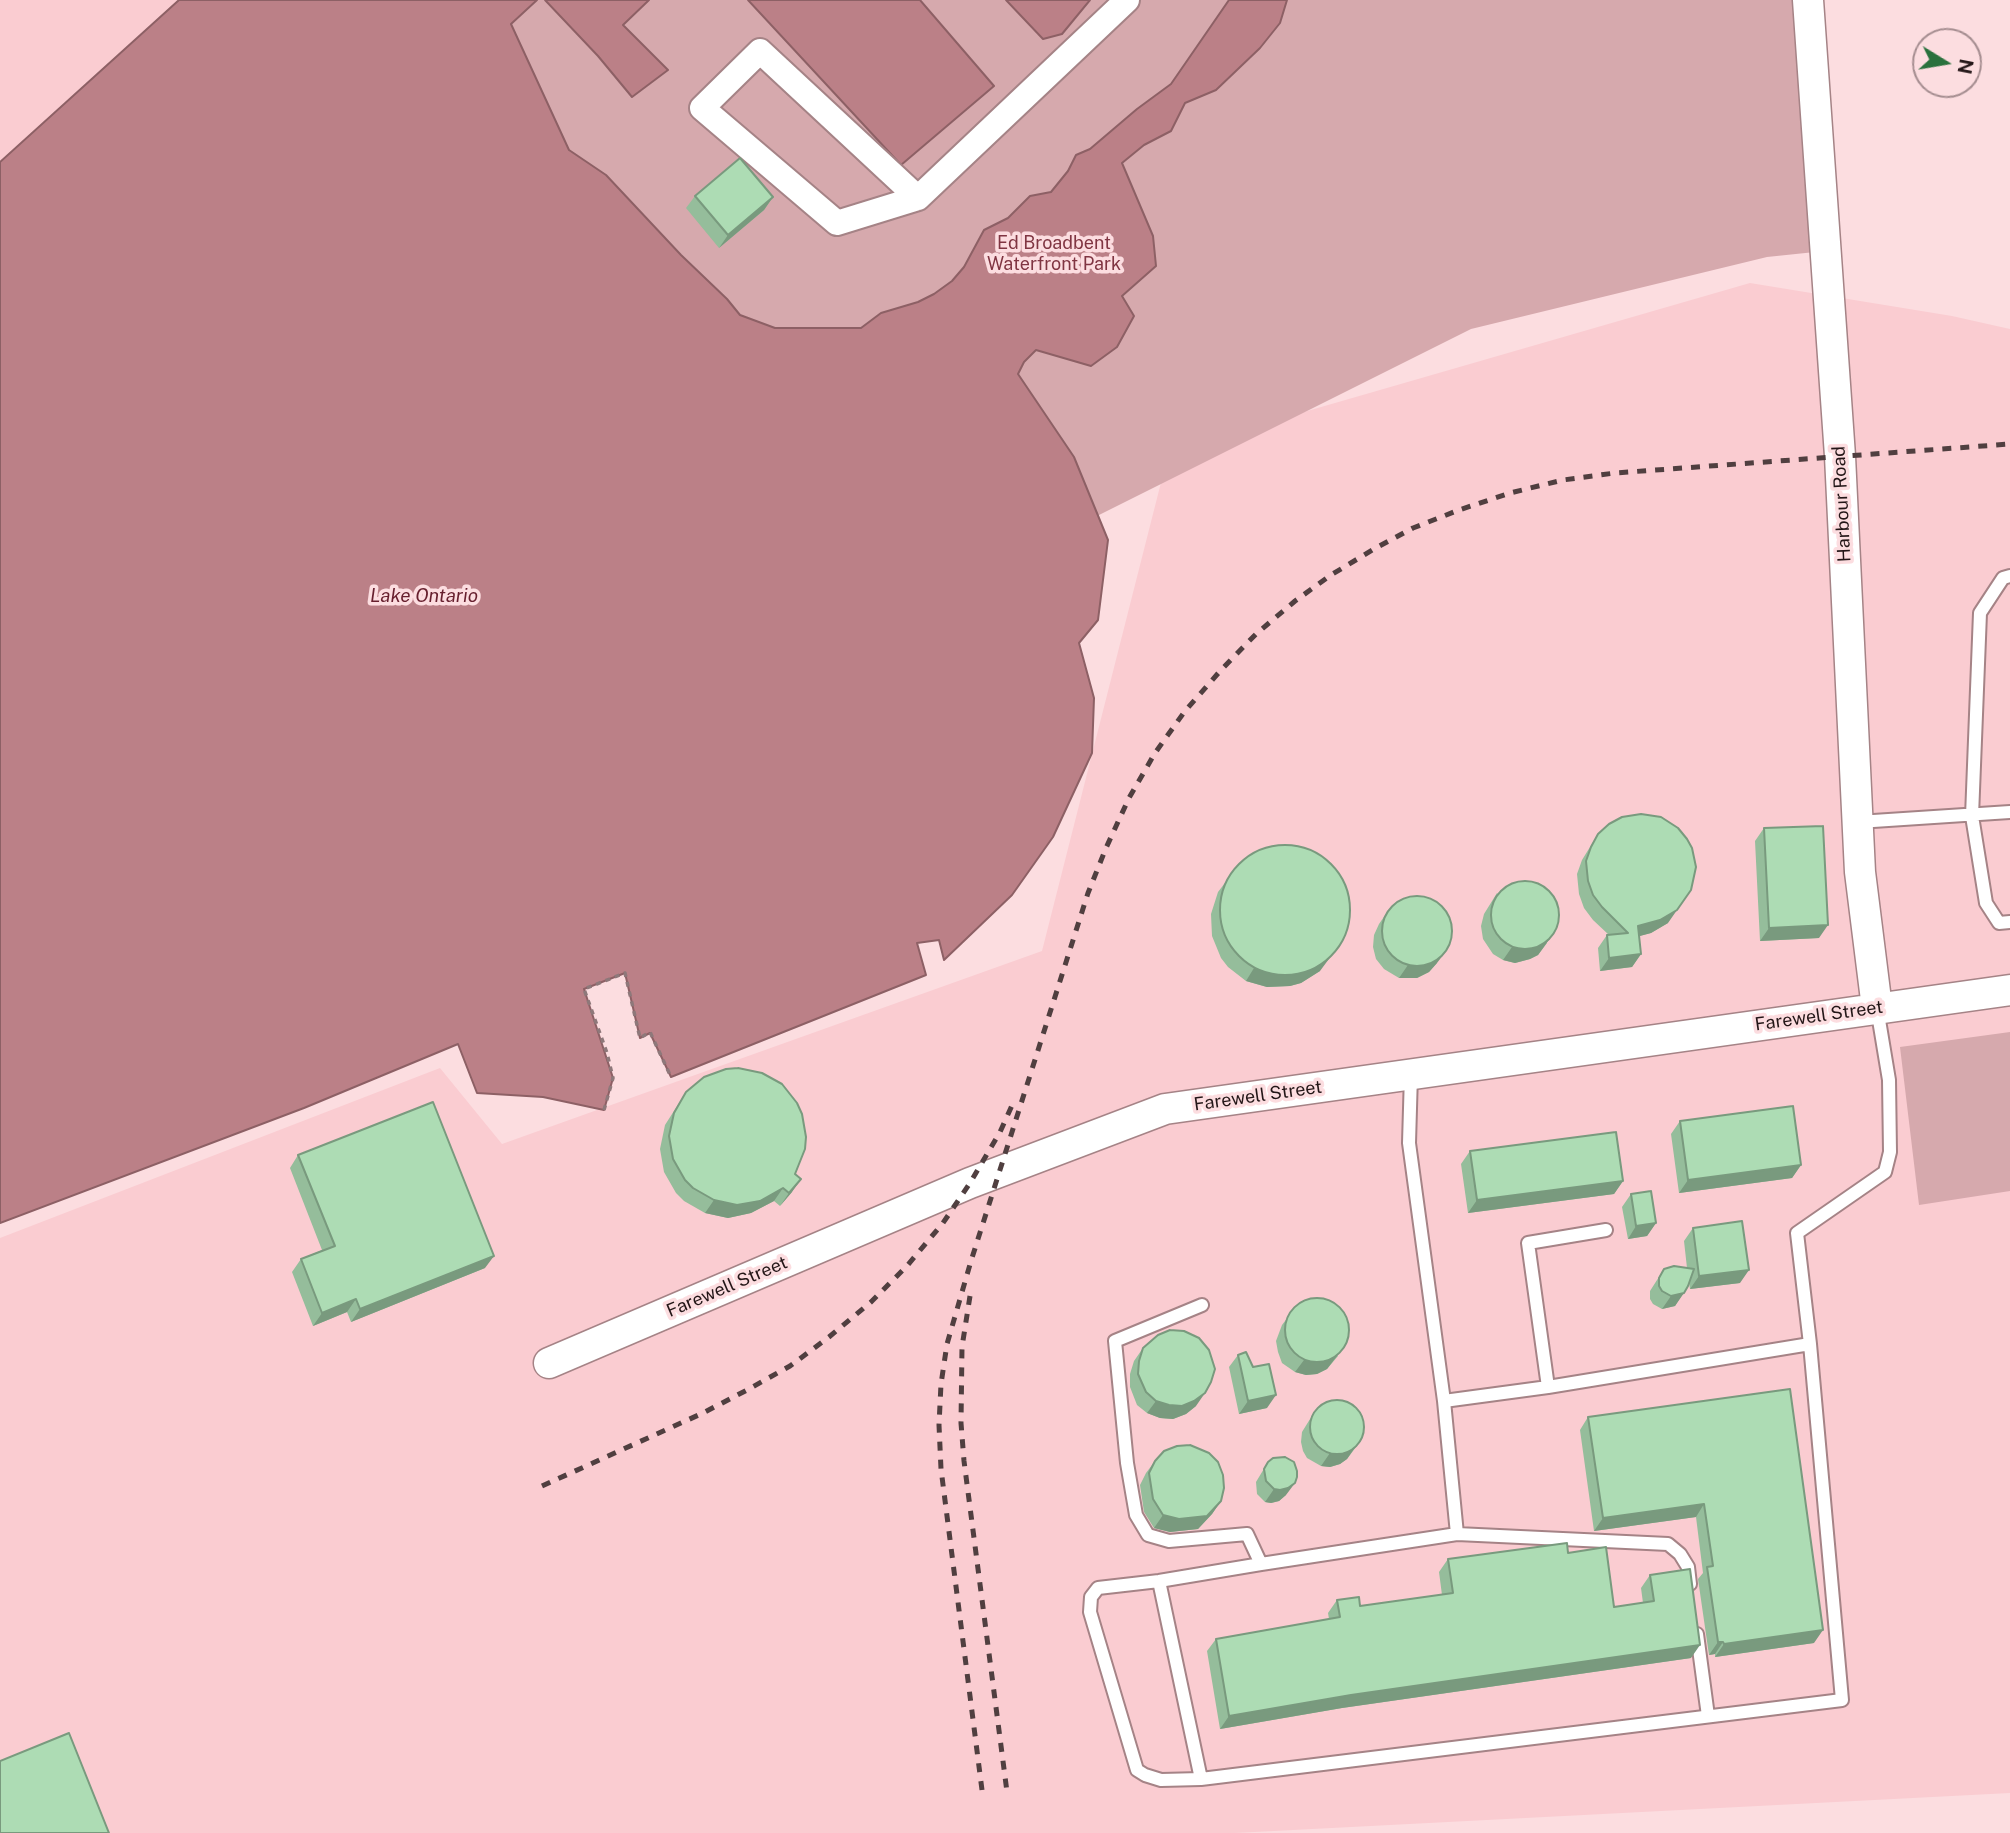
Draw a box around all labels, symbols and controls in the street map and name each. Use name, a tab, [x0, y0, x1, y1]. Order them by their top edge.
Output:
north arrow	[1912, 28, 1982, 98]
text: N	[1953, 57, 1978, 76]
park label: Ed Broadbent Waterfront Park	[987, 232, 1121, 274]
street label: Harbour Road	[1828, 445, 1856, 563]
water label: Lake Ontario	[370, 585, 478, 607]
street label: Farewell Street	[1754, 996, 1884, 1036]
street label: Farewell Street	[1193, 1076, 1323, 1116]
street label: Farewell Street	[663, 1252, 791, 1322]

